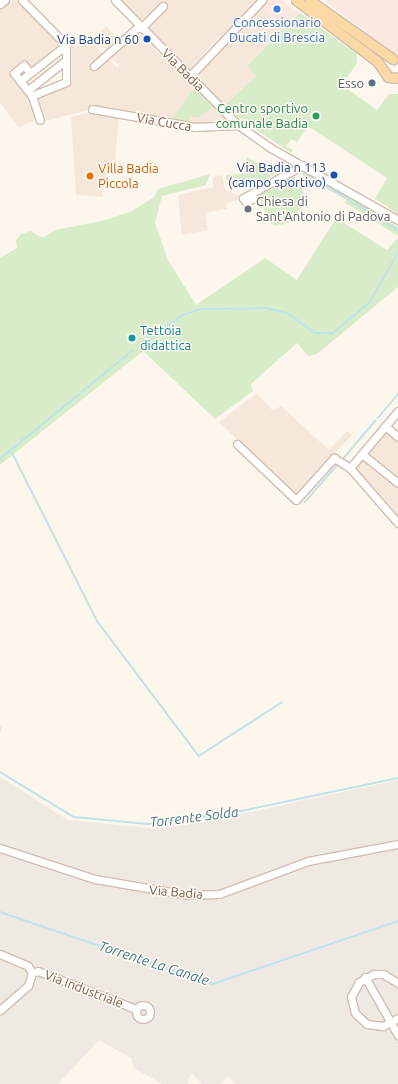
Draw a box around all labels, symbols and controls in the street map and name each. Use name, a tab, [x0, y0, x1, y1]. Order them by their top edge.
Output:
marker: Concessionario Ducati di Brescia	[272, 4, 282, 14]
place label: Concessionario Ducati di Brescia	[229, 15, 325, 46]
place label: Via Badia n 60	[57, 31, 139, 47]
marker: Via Badia n 60	[142, 34, 152, 44]
street label: Via Badia	[158, 45, 208, 95]
place label: Esso	[338, 75, 364, 91]
marker: Esso	[367, 78, 377, 88]
place label: Centro sportivo comunale Badia	[216, 101, 308, 132]
street label: Via Cucca	[135, 110, 193, 134]
marker: Centro sportivo comunale Badia	[311, 111, 321, 121]
place label: Via Badia n 113 (campo sportivo)	[228, 160, 326, 191]
place label: Villa Badia Piccola	[98, 161, 159, 192]
marker: Via Badia n 113 (campo sportivo)	[329, 170, 339, 180]
marker: Villa Badia Piccola	[85, 171, 95, 181]
place label: Chiesa di Sant'Antonio di Padova	[256, 194, 390, 225]
marker: Chiesa di Sant'Antonio di Padova	[243, 204, 253, 214]
place label: Tettoia didattica	[140, 323, 191, 354]
marker: Tettoia didattica	[127, 333, 137, 343]
water label: Torrente Solda	[149, 803, 239, 831]
street label: Via Badia	[148, 882, 204, 902]
water label: Torrente La Canale	[97, 937, 211, 989]
street label: Via Industriale	[42, 967, 126, 1011]

